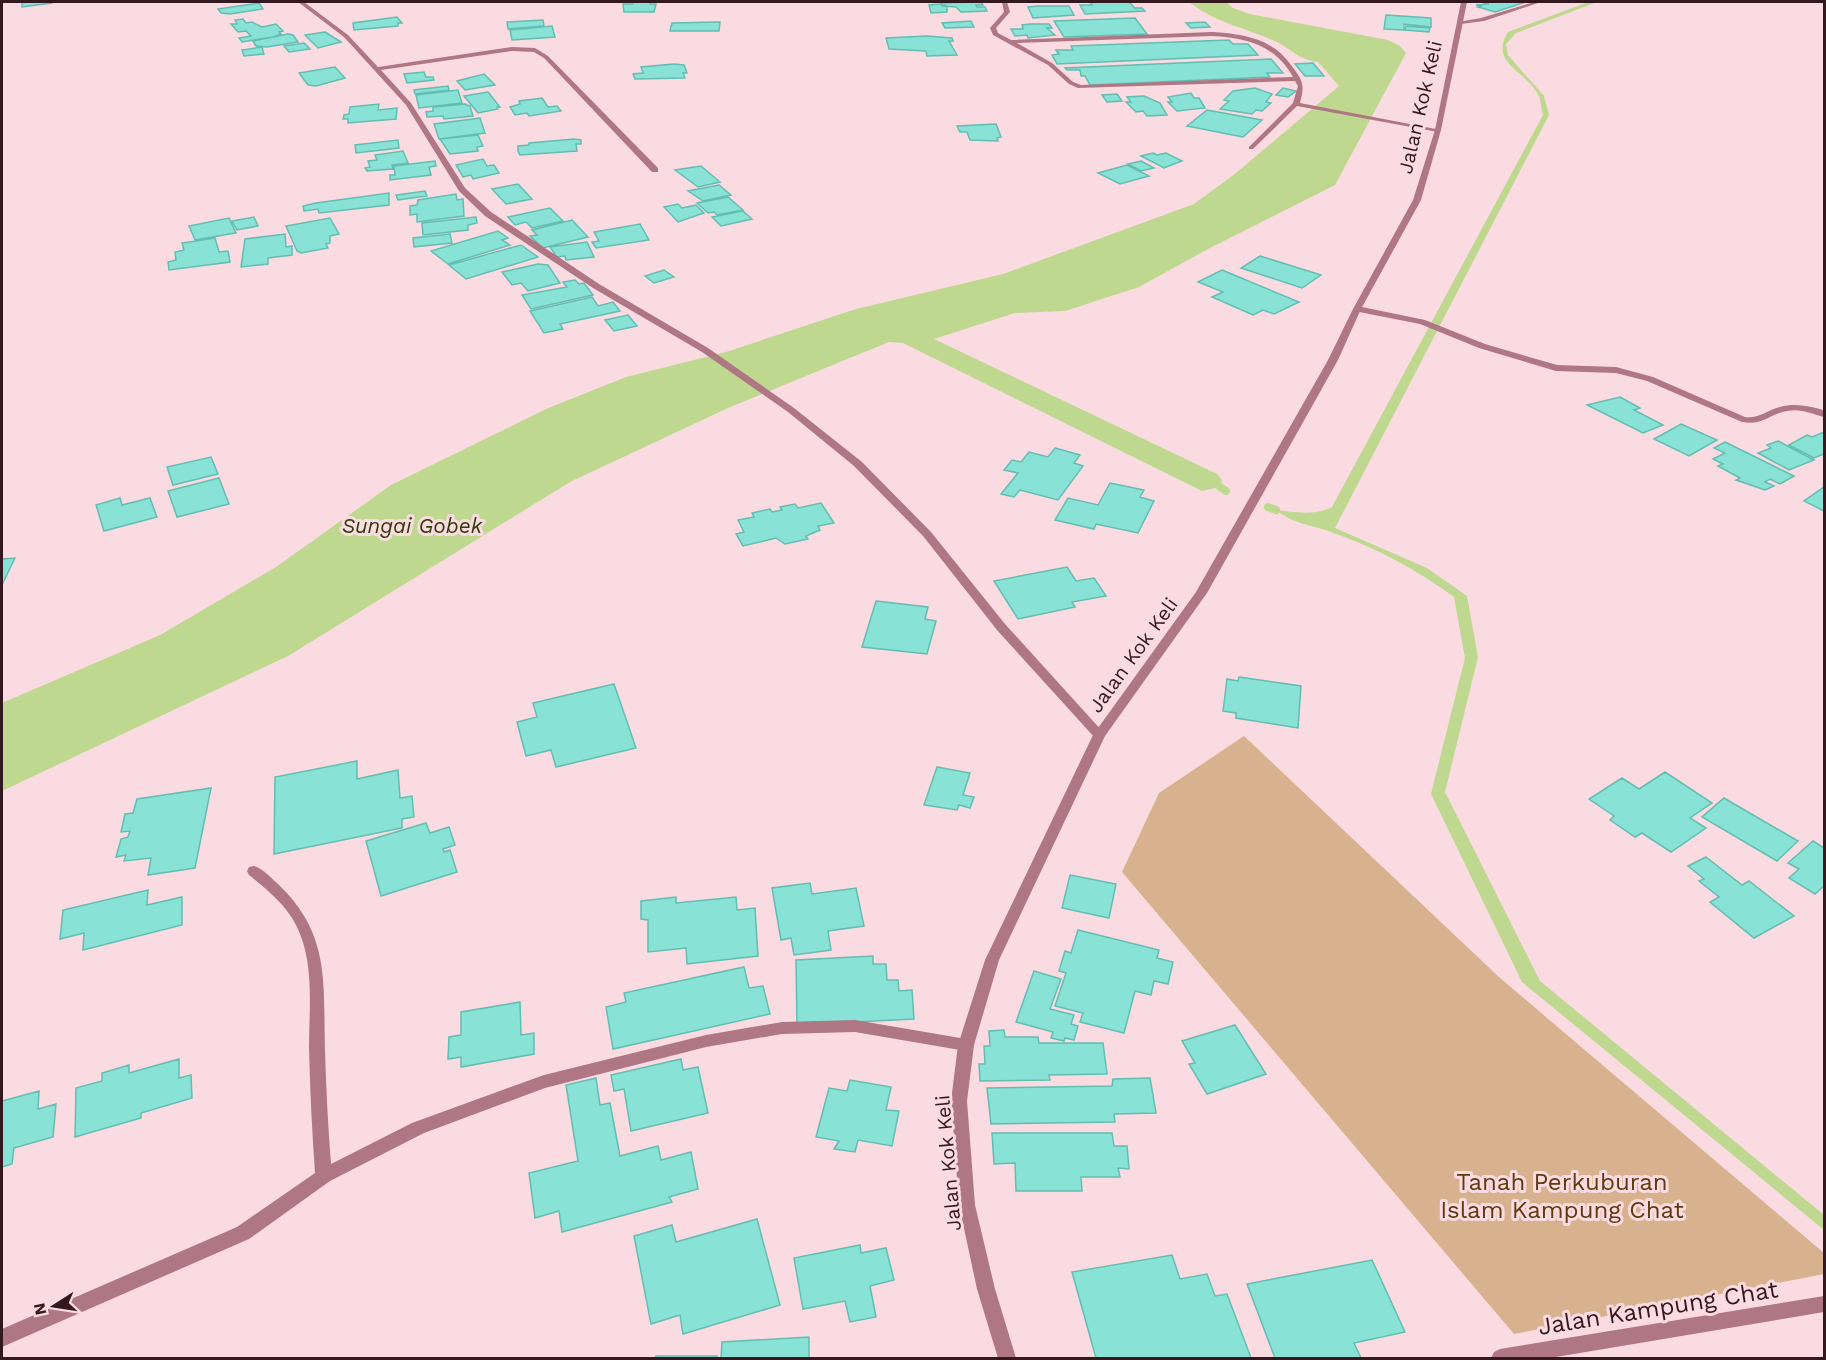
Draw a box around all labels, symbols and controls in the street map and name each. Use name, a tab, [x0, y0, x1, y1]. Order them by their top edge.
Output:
street label: Jalan Kok Keli	[1393, 38, 1447, 176]
water label: Sungai Gobek	[342, 513, 483, 538]
street label: Jalan Kok Keli	[1083, 593, 1183, 717]
street label: Jalan Kok Keli	[930, 1094, 966, 1232]
park label: Tanah Perkuburan Islam Kampung Chat	[1440, 1168, 1684, 1224]
street label: Jalan Kampung Chat	[1536, 1275, 1780, 1341]
north arrow	[24, 1276, 84, 1336]
text: N	[29, 1301, 50, 1317]

